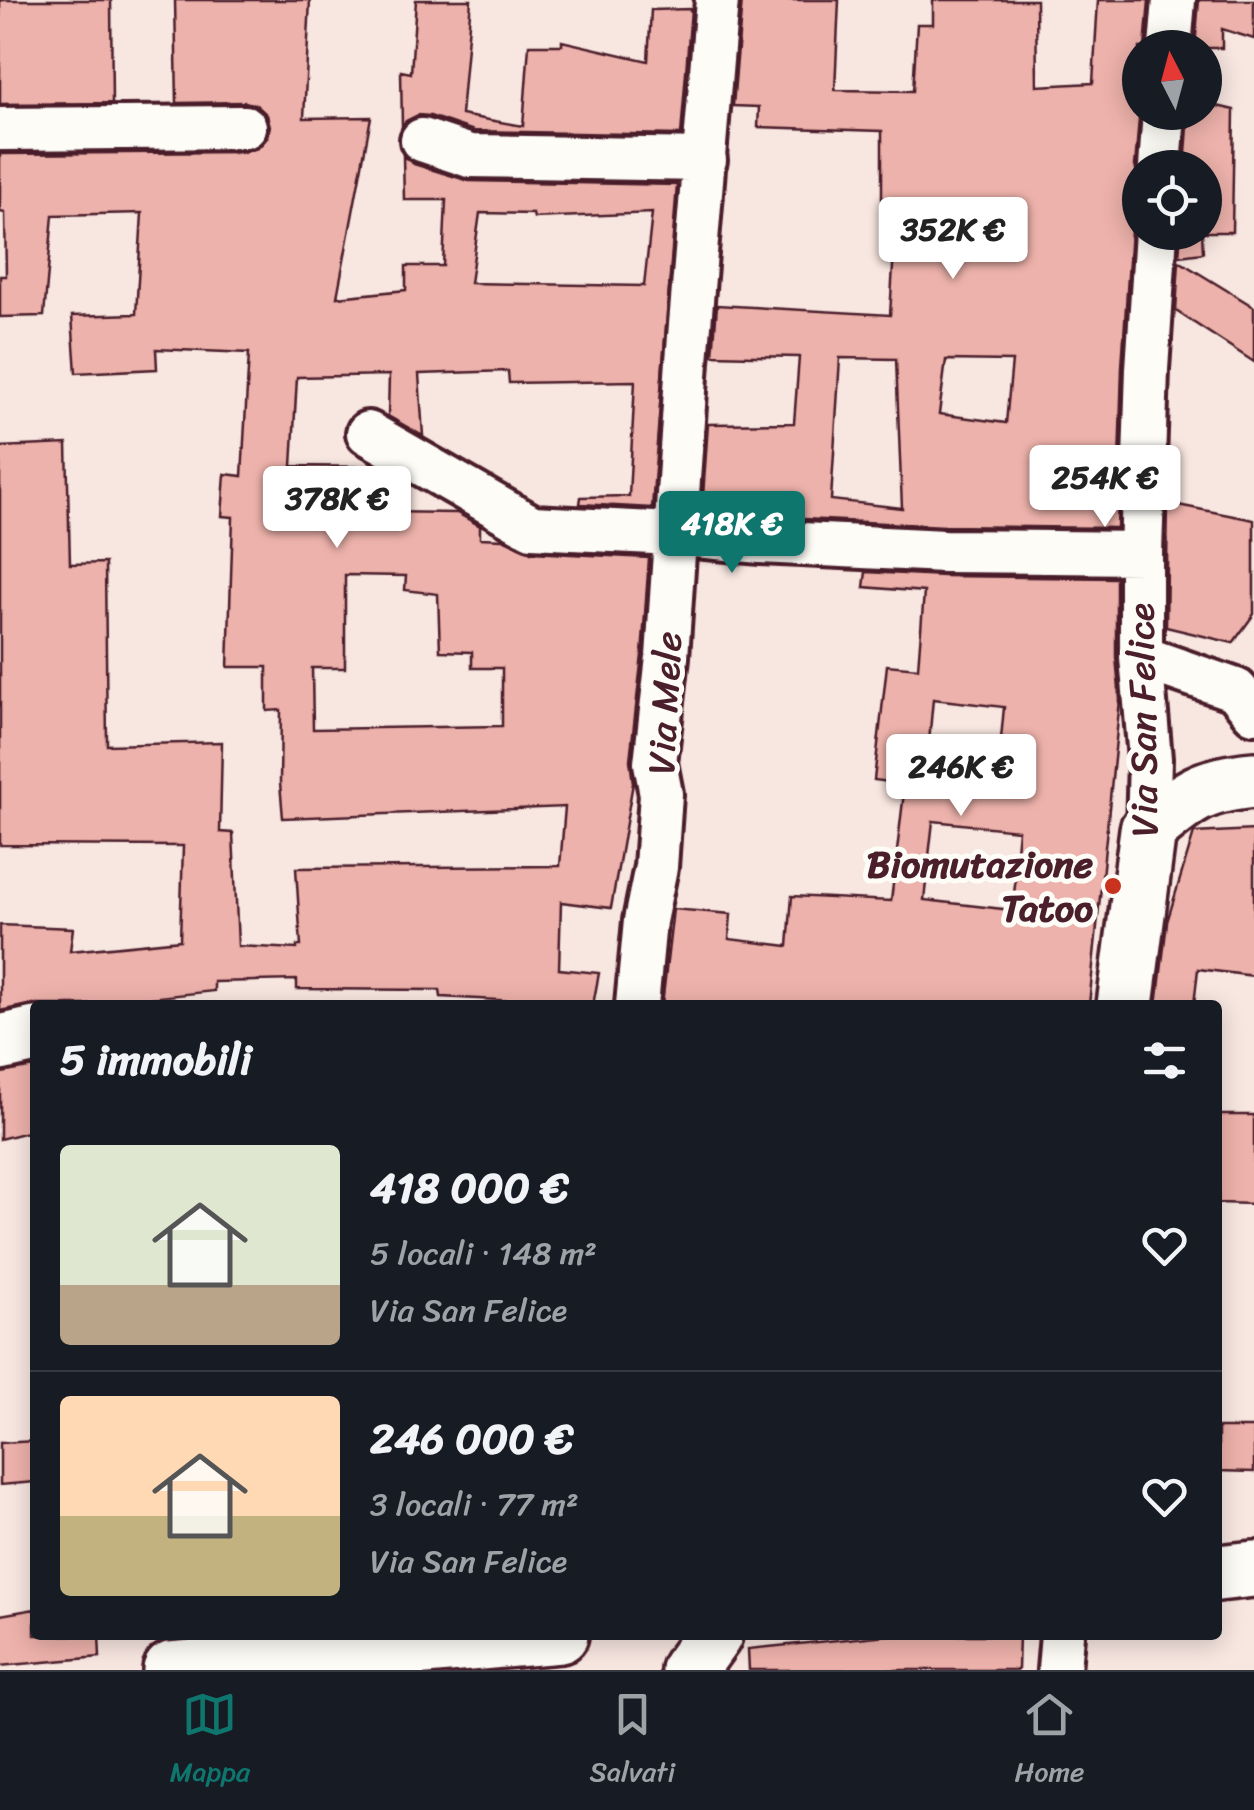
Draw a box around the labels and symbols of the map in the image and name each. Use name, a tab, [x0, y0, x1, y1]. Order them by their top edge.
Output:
north arrow	[1122, 30, 1222, 130]
pin: 352K €	[872, 197, 1034, 282]
pin: 254K €	[1024, 445, 1186, 530]
pin: 378K €	[256, 466, 418, 551]
pin: 418K €	[651, 491, 813, 576]
street label: Via San Felice	[1107, 602, 1179, 838]
street label: Via Mele	[628, 630, 702, 776]
pin: 246K €	[880, 734, 1042, 819]
place label: Biomutazione Tatoo	[867, 831, 1093, 942]
marker: Biomutazione Tatoo	[1102, 875, 1124, 897]

